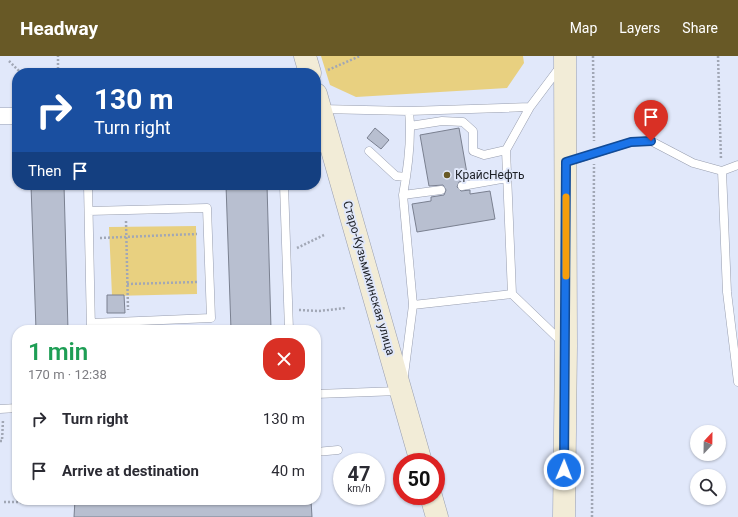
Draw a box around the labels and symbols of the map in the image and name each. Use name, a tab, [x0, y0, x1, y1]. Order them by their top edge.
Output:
pin	[634, 100, 668, 141]
place label: КрайсНефть	[455, 168, 525, 182]
marker: КрайсНефть	[442, 170, 452, 180]
street label: Старо-Кузьмихинская улица	[340, 199, 398, 357]
north arrow	[690, 425, 726, 461]
position arrow	[543, 449, 585, 491]
speed limit sign: 50	[393, 453, 445, 505]

